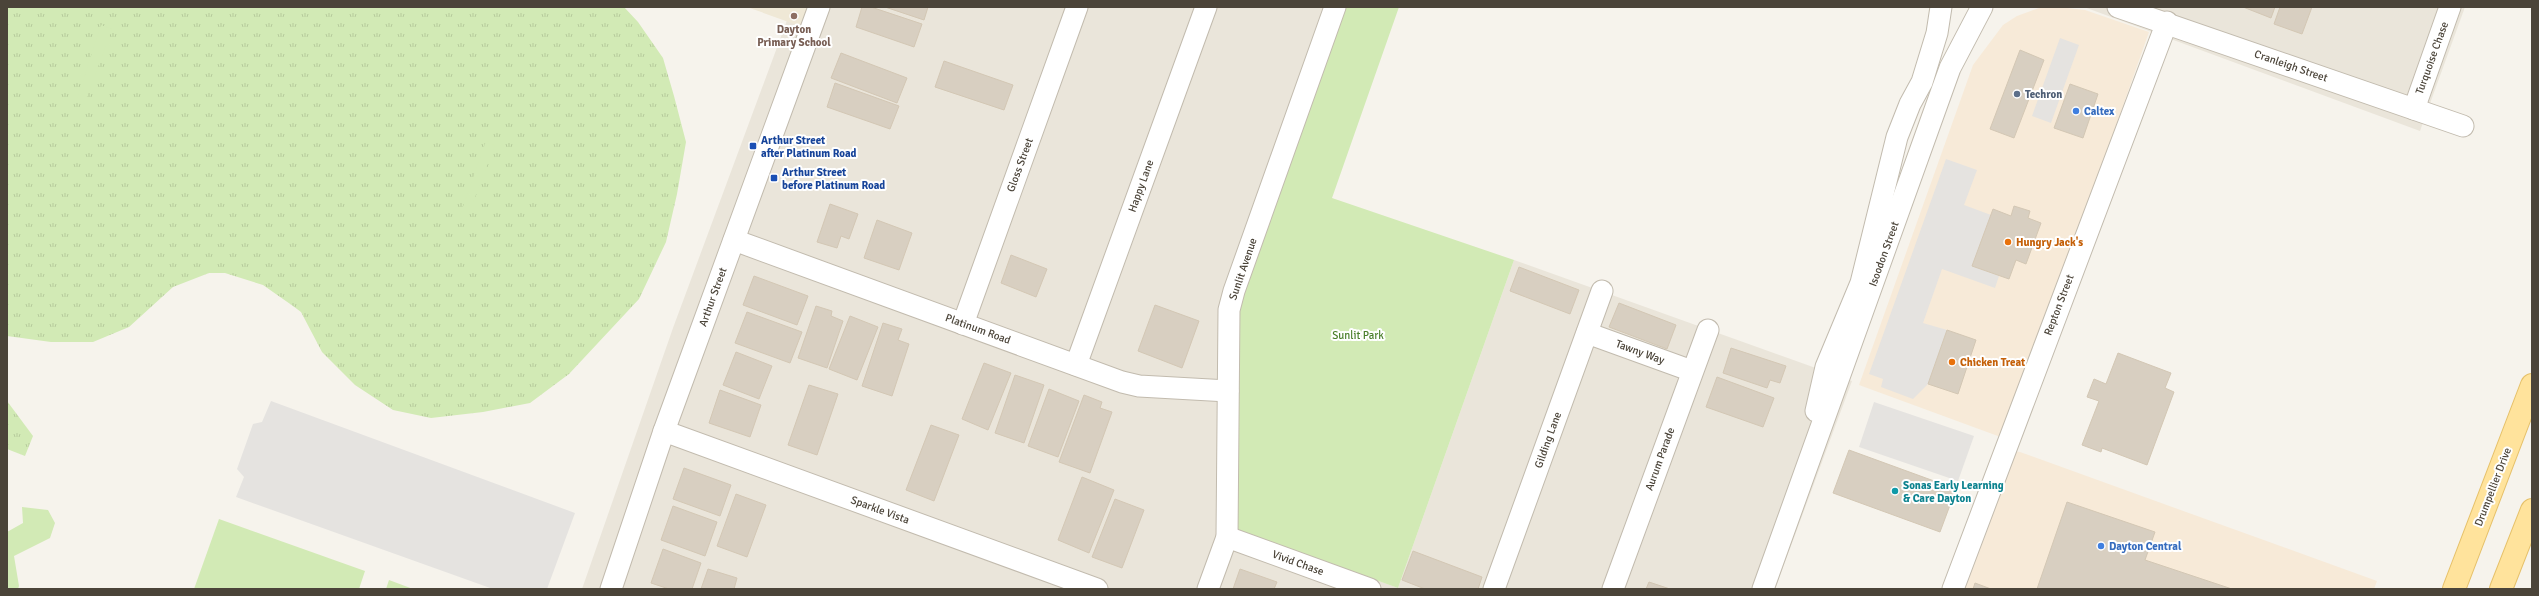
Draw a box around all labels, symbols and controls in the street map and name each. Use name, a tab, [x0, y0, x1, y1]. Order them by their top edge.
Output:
marker: Dayton Primary School	[789, 11, 799, 21]
street label: Turquoise Chase	[2413, 20, 2451, 96]
place label: Dayton Primary School	[757, 23, 831, 49]
street label: Cranleigh Street	[2253, 47, 2330, 85]
place label: Techron	[2025, 88, 2062, 101]
marker: Techron	[2012, 89, 2022, 99]
place label: Caltex	[2084, 105, 2115, 118]
marker: Caltex	[2071, 106, 2081, 116]
place label: Arthur Street after Platinum Road	[761, 134, 857, 160]
street label: Gloss Street	[1004, 136, 1036, 194]
marker: Arthur Street after Platinum Road	[748, 141, 758, 151]
street label: Happy Lane	[1125, 158, 1157, 214]
place label: Arthur Street before Platinum Road	[782, 166, 885, 192]
marker: Arthur Street before Platinum Road	[769, 173, 779, 183]
street label: Isoodon Street	[1866, 220, 1902, 288]
street label: Sunlit Avenue	[1226, 236, 1260, 302]
place label: Hungry Jack's	[2016, 236, 2083, 249]
marker: Hungry Jack's	[2003, 237, 2013, 247]
street label: Arthur Street	[696, 266, 730, 328]
street label: Repton Street	[2041, 273, 2077, 337]
street label: Platinum Road	[944, 311, 1013, 347]
park label: Sunlit Park	[1332, 329, 1384, 342]
street label: Tawny Way	[1614, 337, 1667, 367]
place label: Chicken Treat	[1960, 356, 2025, 369]
marker: Chicken Treat	[1947, 357, 1957, 367]
street label: Gilding Lane	[1532, 410, 1564, 470]
street label: Aurum Parade	[1643, 426, 1677, 492]
street label: Drumpellier Drive	[2472, 446, 2514, 528]
place label: Sonas Early Learning & Care Dayton	[1903, 479, 2004, 505]
marker: Sonas Early Learning & Care Dayton	[1890, 486, 1900, 496]
street label: Sparkle Vista	[849, 493, 912, 527]
place label: Dayton Central	[2109, 540, 2182, 553]
marker: Dayton Central	[2096, 541, 2106, 551]
street label: Vivid Chase	[1270, 548, 1326, 578]

